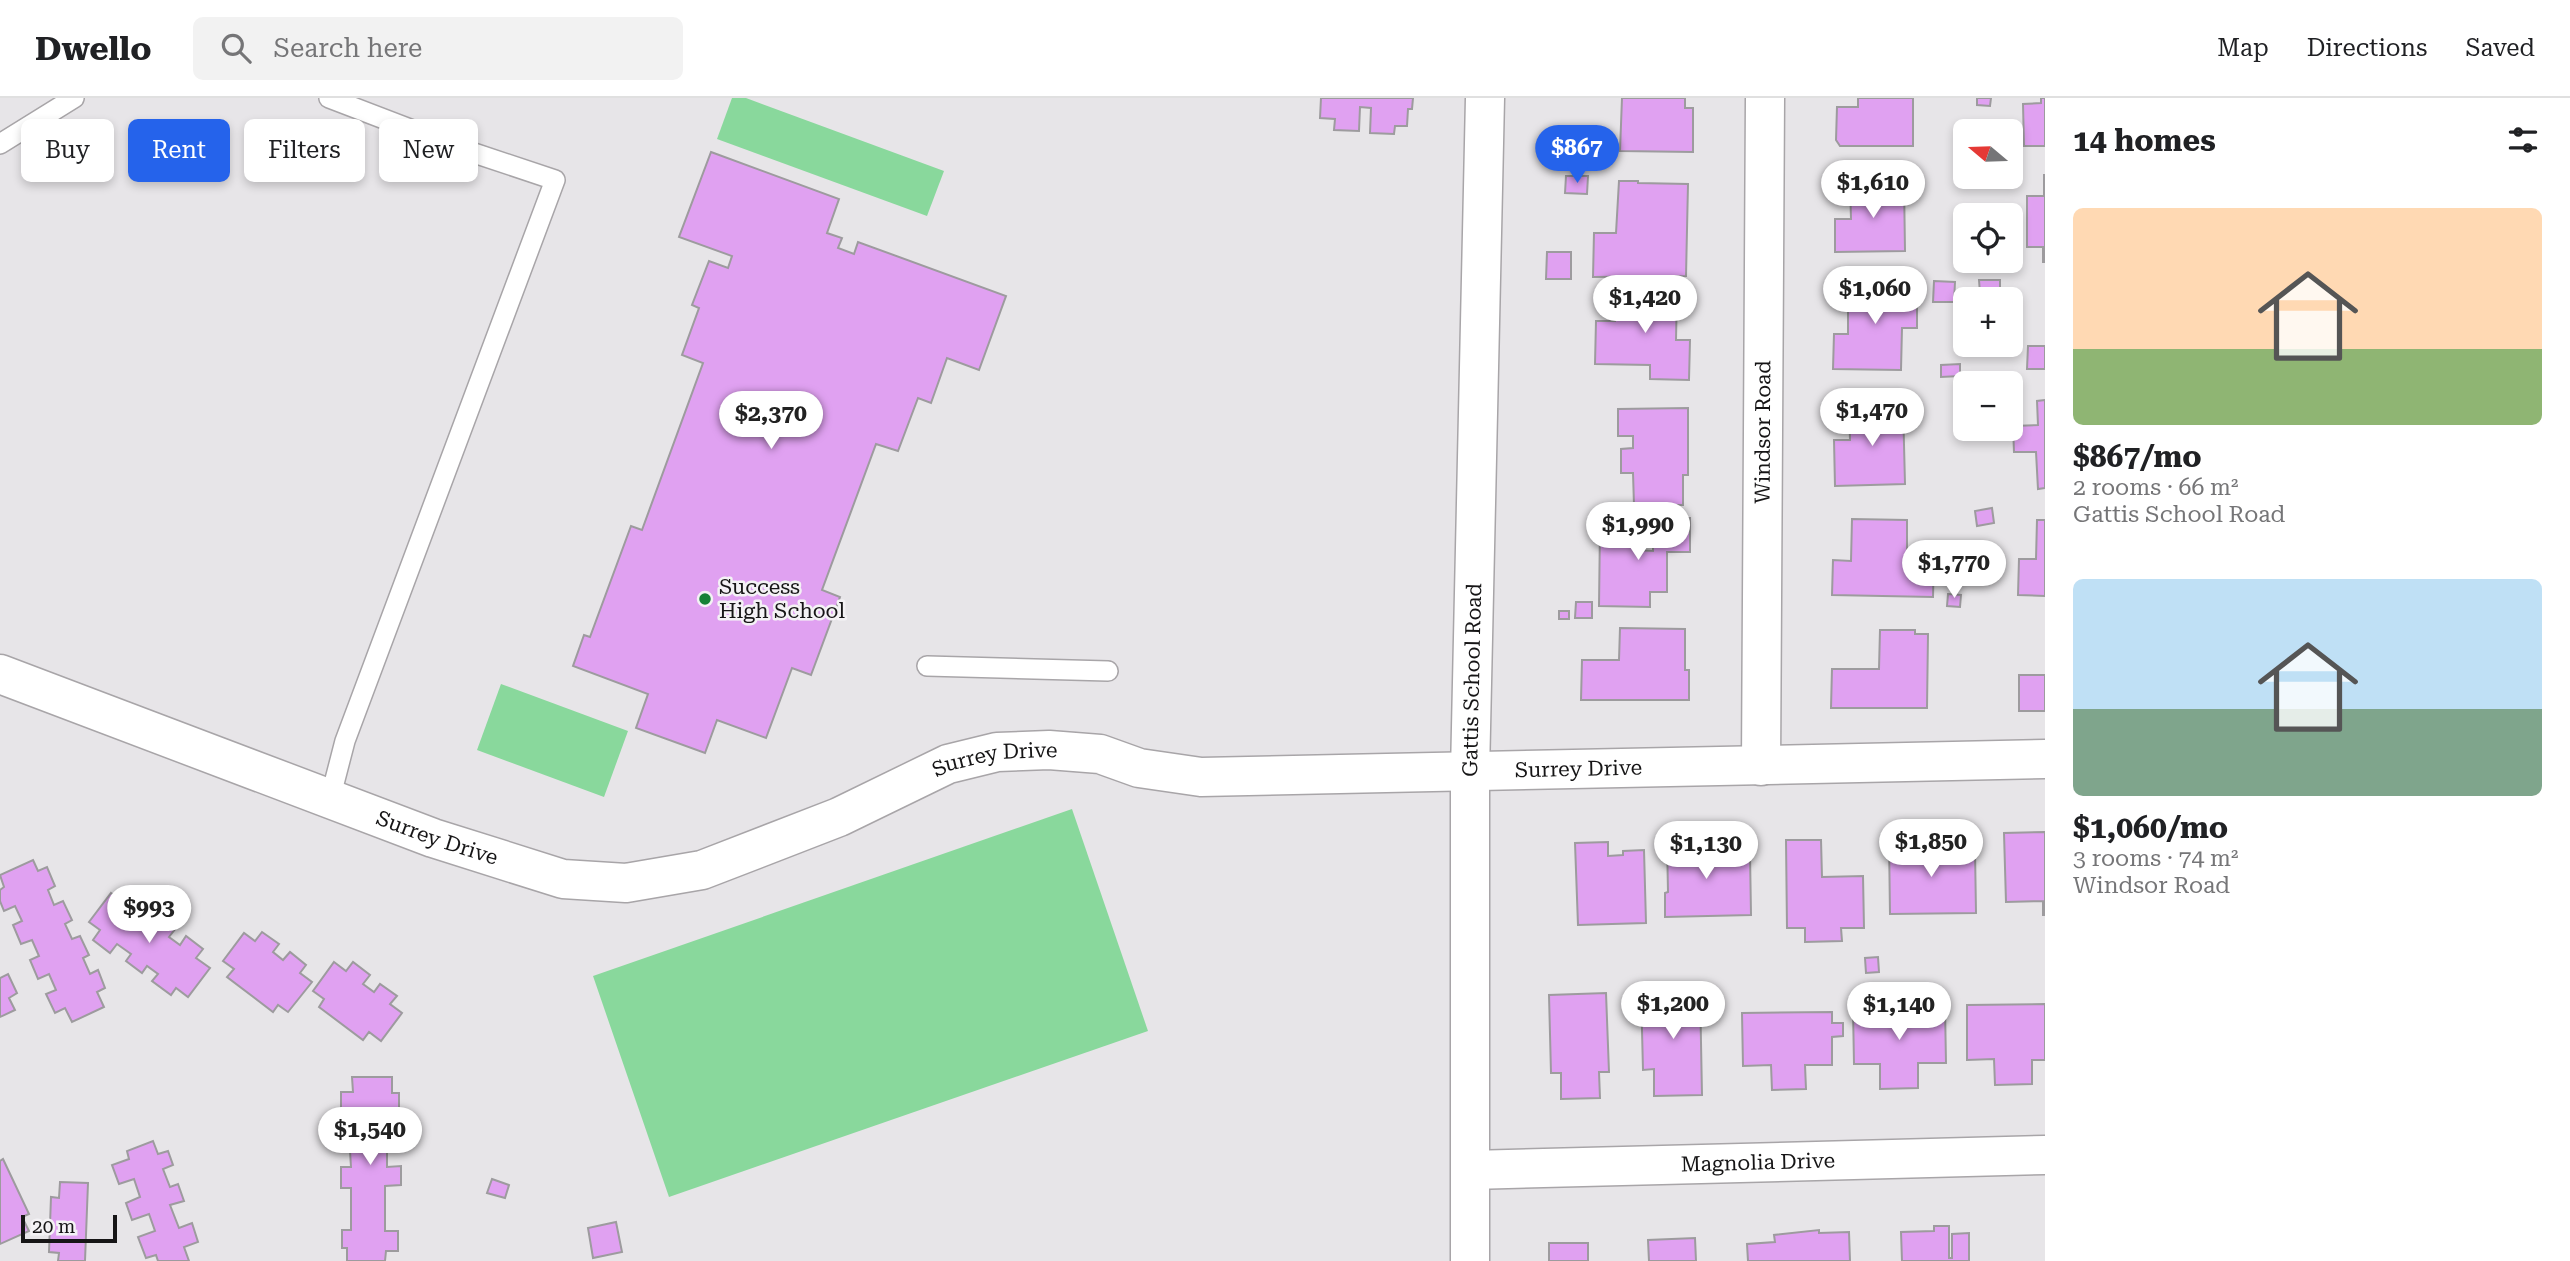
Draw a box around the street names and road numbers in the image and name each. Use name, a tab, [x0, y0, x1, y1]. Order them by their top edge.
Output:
street label: Windsor Road	[1751, 360, 1775, 504]
street label: Gattis School Road	[1458, 582, 1486, 777]
street label: Surrey Drive	[928, 738, 1058, 782]
street label: Surrey Drive	[1515, 756, 1642, 782]
street label: Surrey Drive	[373, 806, 501, 870]
street label: Magnolia Drive	[1680, 1148, 1835, 1177]

